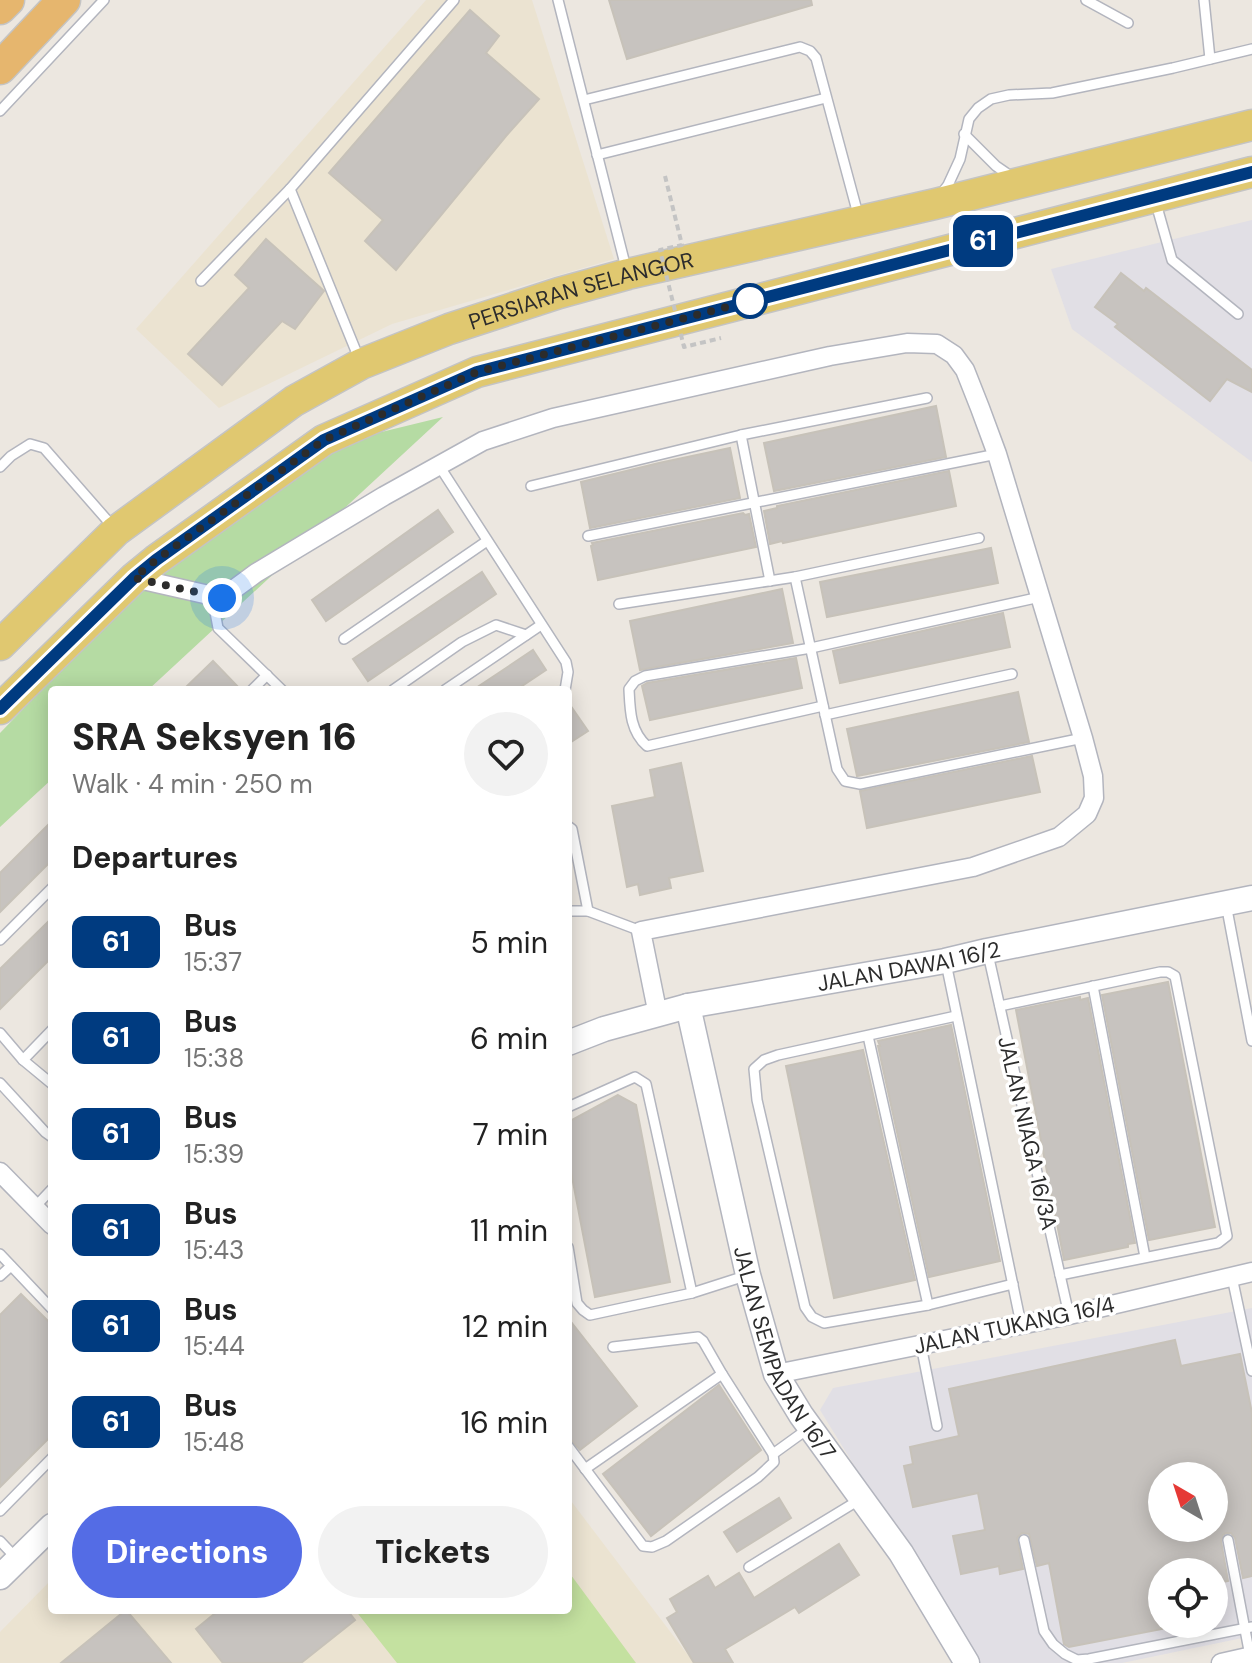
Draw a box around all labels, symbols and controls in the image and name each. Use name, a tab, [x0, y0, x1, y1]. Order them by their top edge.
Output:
line badge: 61	[947, 215, 1019, 267]
text: 61	[969, 222, 997, 259]
street label: PERSIARAN SELANGOR	[465, 245, 697, 337]
unlabelled marker	[733, 284, 767, 318]
your location	[202, 578, 242, 618]
text: SRA Seksyen 16	[72, 712, 357, 762]
button: heart	[464, 712, 548, 796]
text: Walk · 4 min · 250 m	[72, 767, 313, 801]
text: Departures	[72, 838, 238, 877]
text: Bus	[184, 906, 238, 945]
text: 61	[102, 923, 130, 960]
text: 5 min	[471, 923, 548, 962]
street label: JALAN DAWAI 16/2	[815, 935, 1003, 998]
text: 15:37	[184, 945, 242, 979]
text: Bus	[184, 1002, 238, 1041]
text: 61	[102, 1019, 130, 1056]
text: 6 min	[470, 1019, 548, 1058]
street label: JALAN NIAGA 16/3A	[991, 1034, 1064, 1233]
text: 15:38	[184, 1041, 244, 1075]
text: Bus	[184, 1098, 238, 1137]
text: 61	[102, 1115, 130, 1152]
text: 7 min	[473, 1115, 548, 1154]
text: 15:39	[184, 1137, 244, 1171]
text: Bus	[184, 1194, 238, 1233]
text: 61	[102, 1211, 130, 1248]
text: 11 min	[470, 1211, 548, 1250]
text: 15:43	[184, 1233, 244, 1267]
street label: JALAN SEMPADAN 16/7	[727, 1243, 842, 1465]
text: Bus	[184, 1290, 238, 1329]
street label: JALAN TUKANG 16/4	[911, 1290, 1117, 1361]
text: 61	[102, 1307, 130, 1344]
text: 12 min	[462, 1307, 548, 1346]
text: 15:44	[184, 1329, 245, 1363]
text: Bus	[184, 1386, 238, 1425]
text: 61	[102, 1403, 130, 1440]
text: 16 min	[461, 1403, 548, 1442]
text: 15:48	[184, 1425, 245, 1459]
north arrow	[1148, 1462, 1228, 1542]
map controls	[1148, 1462, 1228, 1638]
button: Directions	[72, 1506, 302, 1598]
button: Tickets	[318, 1506, 548, 1598]
button: locate	[1148, 1558, 1228, 1638]

